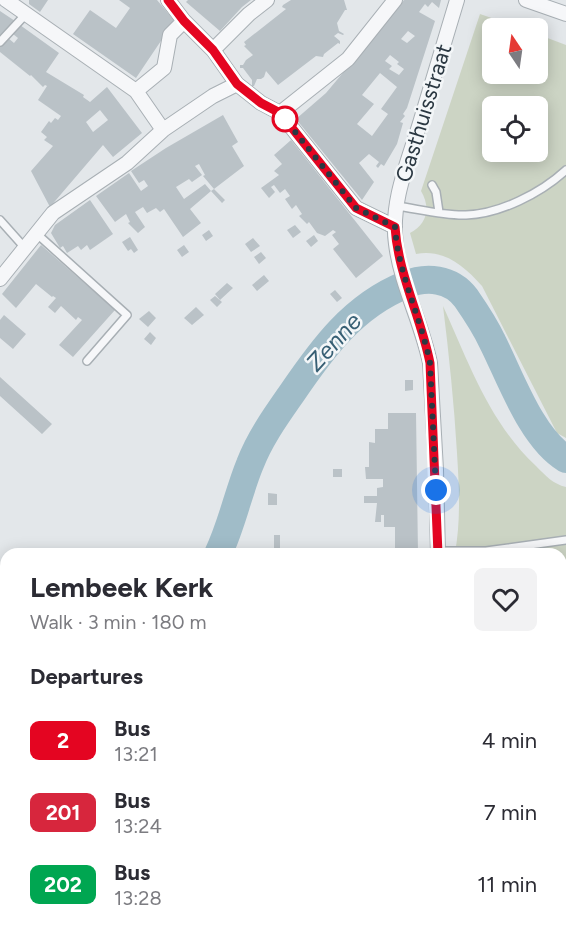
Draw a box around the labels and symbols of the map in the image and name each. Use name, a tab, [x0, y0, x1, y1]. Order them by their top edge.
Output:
north arrow	[482, 18, 548, 84]
street label: Gasthuisstraat	[390, 41, 457, 186]
unlabelled marker	[272, 106, 298, 132]
water label: Zenne	[300, 307, 367, 377]
your location	[421, 475, 451, 505]

